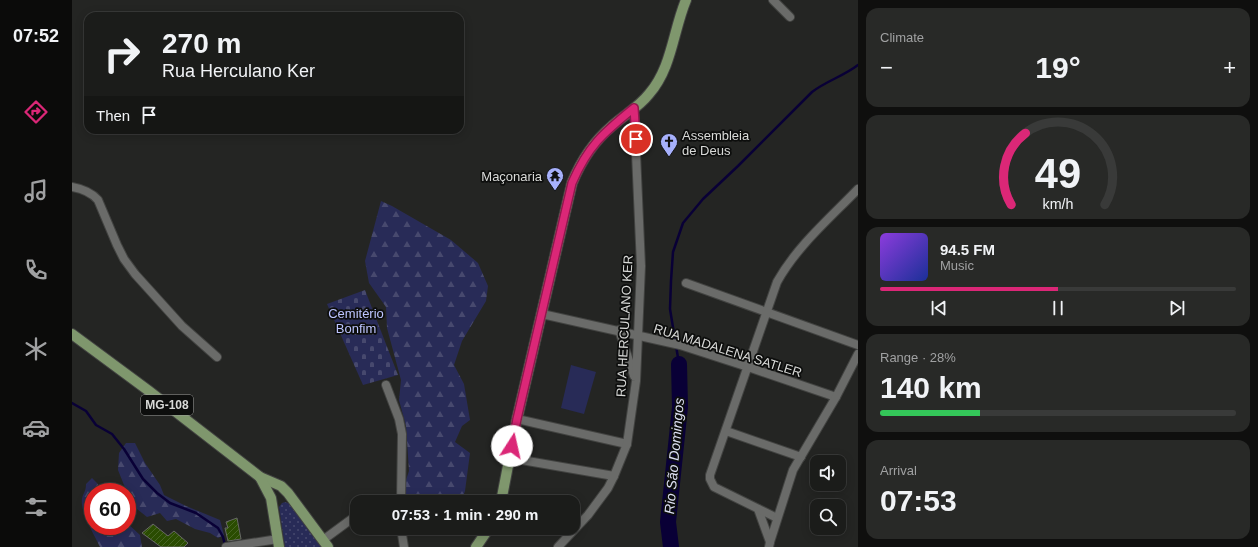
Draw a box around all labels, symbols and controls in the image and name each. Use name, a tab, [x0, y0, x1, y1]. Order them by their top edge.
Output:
text: 07:52	[13, 26, 59, 46]
icon: right	[96, 28, 148, 80]
text: 270 m	[162, 28, 241, 59]
text: Climate	[880, 30, 924, 45]
text: 19°	[1035, 51, 1081, 84]
text: −	[880, 55, 893, 80]
text: +	[1223, 55, 1236, 80]
text: Rua Herculano Ker	[162, 61, 315, 81]
icon: directions	[22, 98, 50, 126]
icon: arrive	[138, 104, 160, 126]
text: Then	[96, 107, 130, 124]
pin	[619, 122, 653, 156]
icon: arrive	[625, 128, 647, 150]
place label: Assembleia de Deus	[682, 128, 750, 158]
church icon: Assembleia de Deus	[659, 132, 679, 157]
text: 49	[1035, 150, 1081, 197]
temple icon: Maçonaria	[545, 166, 565, 191]
place label: Maçonaria	[481, 169, 543, 184]
icon: music	[22, 177, 50, 205]
text: km/h	[1043, 195, 1074, 211]
text: 94.5 FM	[940, 241, 995, 258]
street label: RUA HERCULANO KER	[613, 255, 636, 397]
icon: phone	[22, 256, 50, 284]
text: Music	[940, 258, 974, 273]
icon: previous	[928, 297, 950, 319]
icon: pause	[1047, 297, 1069, 319]
icon: next	[1166, 297, 1188, 319]
park label: Cemitério Bonfim	[328, 306, 384, 336]
street label: RUA MADALENA SATLER	[652, 321, 804, 380]
icon: climate	[22, 335, 50, 363]
text: Range · 28%	[880, 350, 956, 365]
text: 140 km	[880, 371, 982, 404]
road number: MG-108	[141, 395, 193, 415]
water label: Rio São Domingos	[661, 397, 687, 515]
icon: car	[22, 414, 50, 442]
position arrow	[491, 425, 533, 467]
map controls	[810, 455, 846, 535]
button: sound	[810, 455, 846, 491]
text: Arrival	[880, 463, 917, 478]
speed limit sign: 60	[84, 483, 136, 535]
text: 07:53	[880, 484, 957, 517]
icon: filters	[22, 493, 50, 521]
button: search	[810, 499, 846, 535]
text: 07:53 · 1 min · 290 m	[392, 506, 538, 523]

